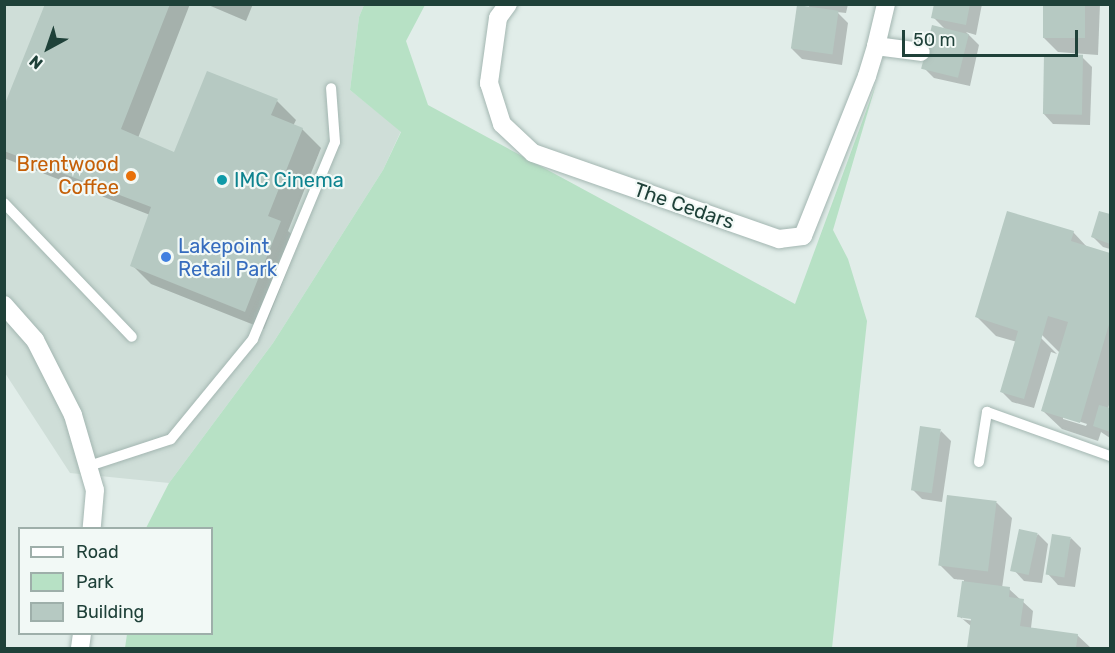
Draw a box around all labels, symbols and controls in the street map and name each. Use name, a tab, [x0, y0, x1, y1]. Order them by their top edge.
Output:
north arrow	[18, 18, 78, 78]
scale bar	[905, 18, 1080, 56]
text: 50 m	[913, 29, 956, 51]
text: N	[26, 51, 47, 73]
place label: Brentwood Coffee	[17, 152, 119, 199]
place label: IMC Cinema	[234, 168, 344, 192]
marker: Brentwood Coffee	[124, 169, 138, 183]
marker: IMC Cinema	[215, 173, 229, 187]
street label: The Cedars	[631, 178, 737, 234]
place label: Lakepoint Retail Park	[178, 234, 277, 281]
marker: Lakepoint Retail Park	[159, 250, 173, 264]
legend	[18, 527, 213, 635]
text: Road	[76, 541, 119, 563]
text: Park	[76, 571, 113, 593]
text: Building	[76, 601, 144, 623]

